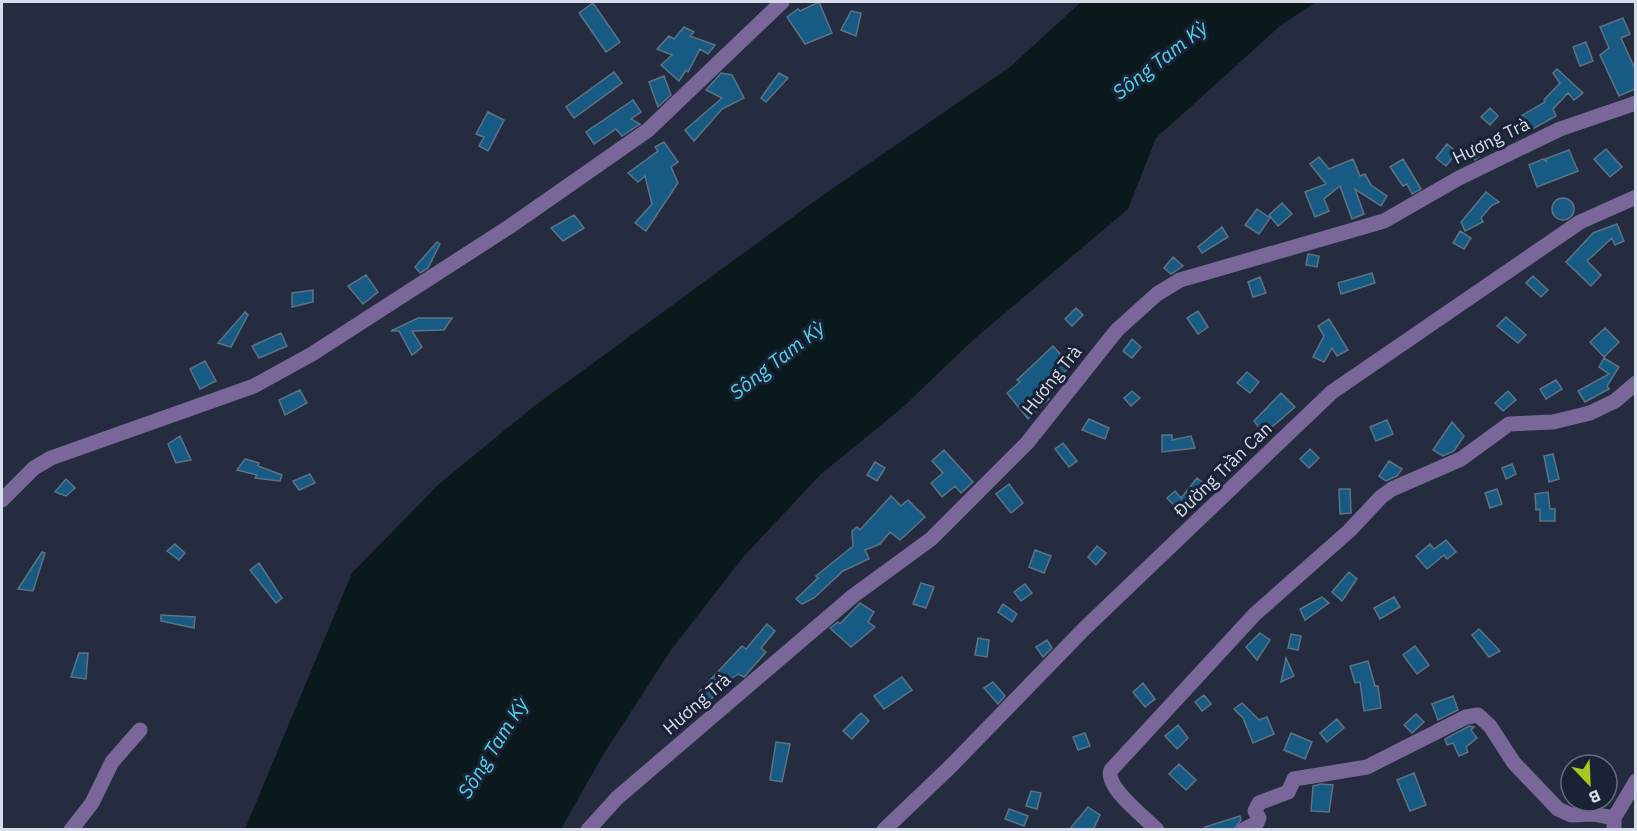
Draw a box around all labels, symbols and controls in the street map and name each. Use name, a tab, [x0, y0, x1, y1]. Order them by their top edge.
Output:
water label: Sông Tam Kỳ	[1107, 13, 1214, 105]
street label: Hương Trà	[1449, 112, 1533, 169]
water label: Sông Tam Kỳ	[724, 313, 831, 405]
street label: Hương Trà	[1017, 340, 1087, 419]
street label: Đường Trần Can	[1169, 417, 1277, 522]
street label: Hương Trà	[658, 668, 736, 739]
water label: Sông Tam Kỳ	[451, 691, 535, 803]
north arrow	[1559, 753, 1619, 813]
text: B	[1586, 786, 1604, 808]

